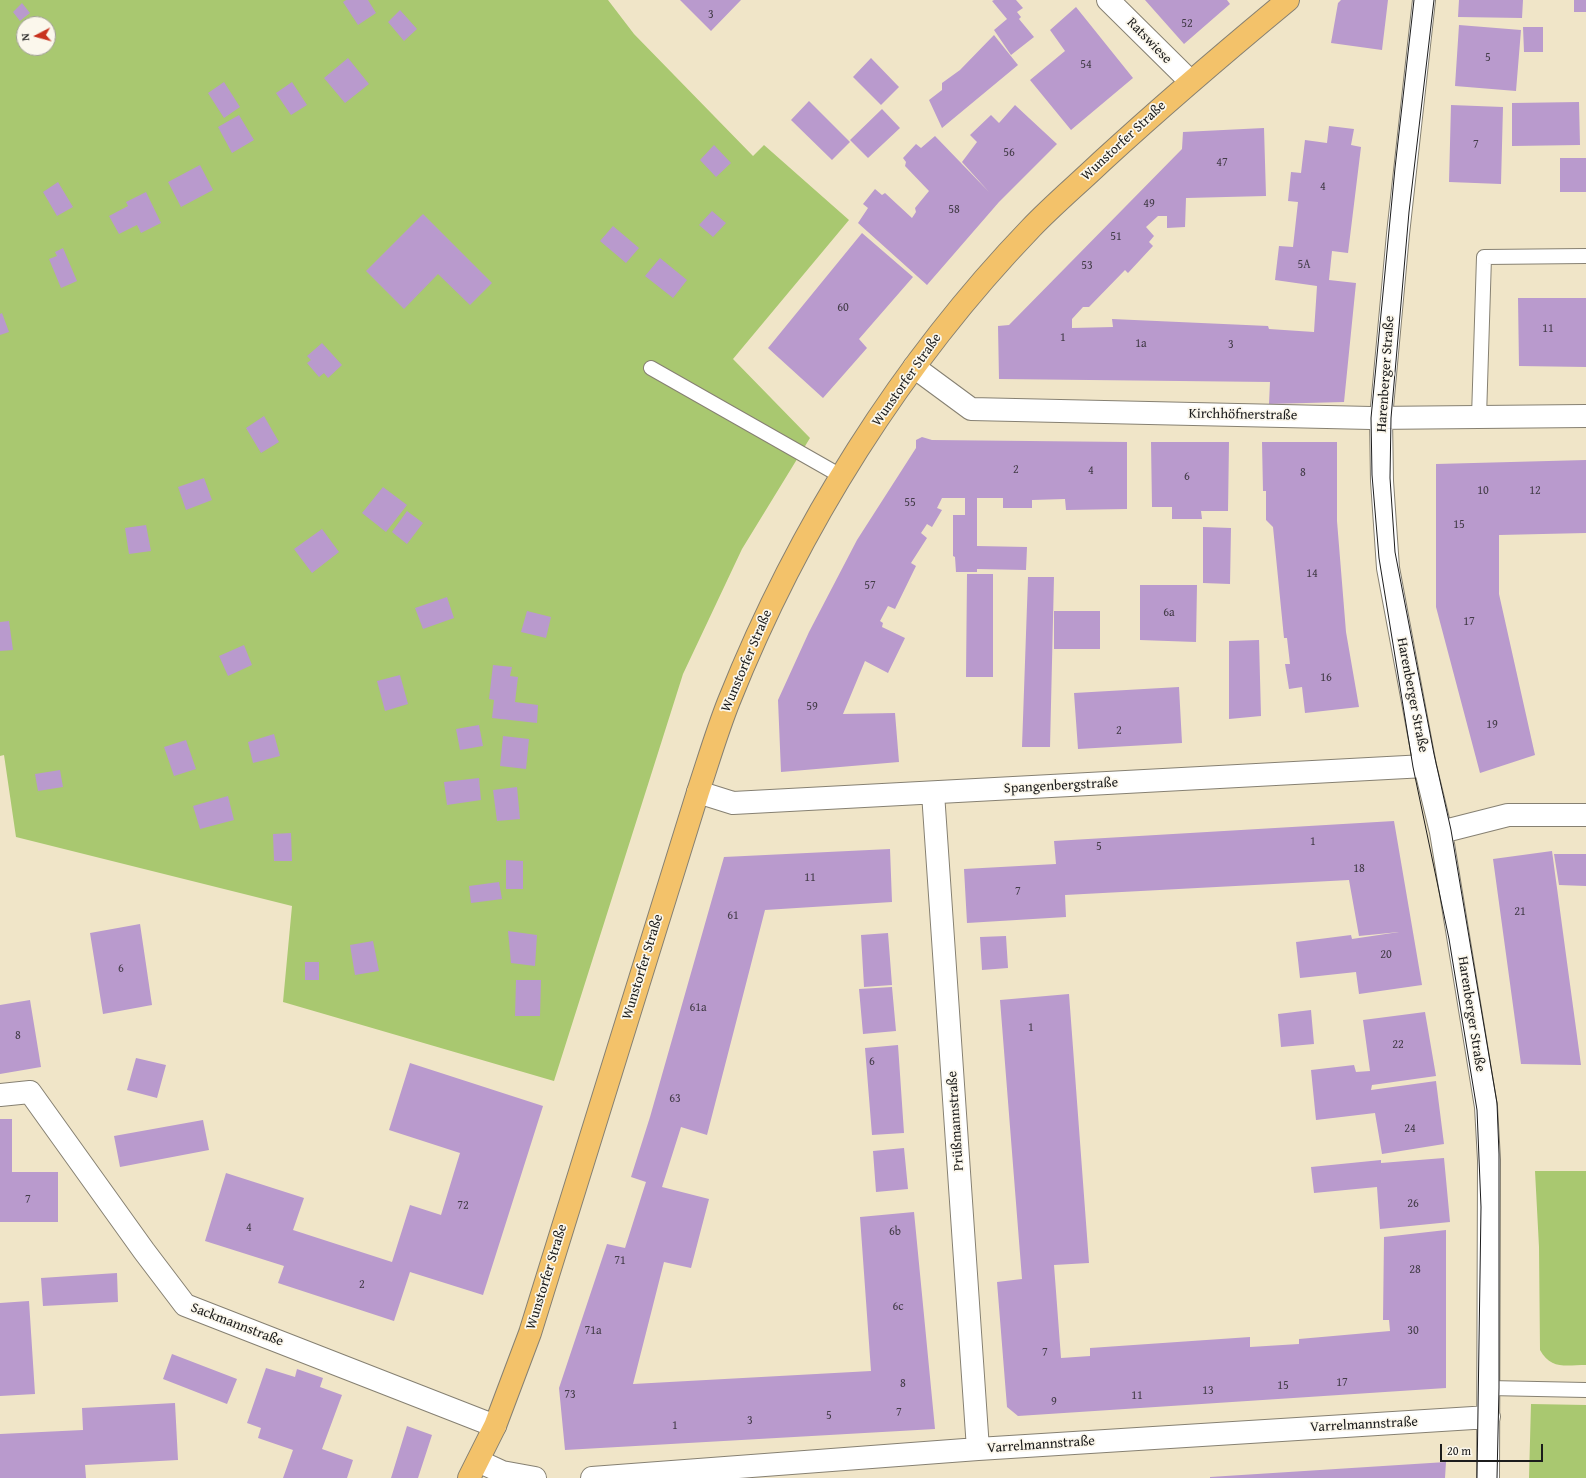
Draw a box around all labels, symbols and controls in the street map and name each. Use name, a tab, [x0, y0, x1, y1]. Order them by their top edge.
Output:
house number: 3	[708, 8, 714, 22]
street label: Ratswiese	[1123, 14, 1175, 68]
north arrow	[16, 16, 56, 56]
house number: 52	[1181, 17, 1193, 31]
text: N	[17, 33, 33, 42]
house number: 5	[1485, 51, 1491, 65]
house number: 54	[1080, 58, 1092, 72]
street label: Wunstorfer Straße	[1078, 98, 1170, 184]
house number: 7	[1473, 138, 1479, 152]
house number: 56	[1003, 146, 1015, 160]
house number: 47	[1216, 156, 1228, 170]
house number: 4	[1320, 180, 1326, 194]
house number: 49	[1143, 197, 1155, 211]
house number: 58	[948, 203, 960, 217]
house number: 51	[1110, 230, 1122, 244]
house number: 5A	[1297, 258, 1311, 272]
house number: 53	[1081, 259, 1093, 273]
house number: 60	[837, 301, 849, 315]
street label: Harenberger Straße	[1374, 315, 1398, 433]
house number: 11	[1542, 322, 1554, 336]
street label: Wunstorfer Straße	[869, 330, 945, 430]
house number: 1	[1060, 331, 1066, 345]
house number: 1a	[1135, 337, 1147, 351]
house number: 3	[1228, 338, 1234, 352]
street label: Kirchhöfnerstraße	[1188, 406, 1298, 424]
house number: 2	[1013, 463, 1019, 477]
house number: 4	[1088, 464, 1094, 478]
house number: 8	[1300, 466, 1306, 480]
house number: 6	[1184, 470, 1190, 484]
house number: 10	[1477, 484, 1489, 498]
house number: 12	[1529, 484, 1541, 498]
house number: 55	[904, 496, 916, 510]
house number: 15	[1453, 518, 1465, 532]
house number: 14	[1306, 567, 1318, 581]
house number: 57	[864, 579, 876, 593]
house number: 6a	[1163, 606, 1175, 620]
street label: Wunstorfer Straße	[718, 607, 776, 715]
house number: 17	[1463, 615, 1475, 629]
street label: Harenberger Straße	[1393, 636, 1431, 754]
house number: 16	[1320, 671, 1332, 685]
house number: 59	[806, 700, 818, 714]
house number: 19	[1486, 718, 1498, 732]
house number: 2	[1116, 724, 1122, 738]
street label: Spangenbergstraße	[1003, 775, 1119, 797]
house number: 1	[1310, 835, 1316, 849]
house number: 5	[1096, 840, 1102, 854]
house number: 18	[1353, 862, 1365, 876]
house number: 11	[804, 871, 816, 885]
house number: 7	[1015, 885, 1021, 899]
house number: 21	[1514, 905, 1526, 919]
house number: 61	[727, 909, 739, 923]
street label: Wunstorfer Straße	[619, 912, 667, 1022]
house number: 20	[1380, 948, 1392, 962]
street label: Harenberger Straße	[1454, 955, 1488, 1073]
house number: 6	[118, 962, 124, 976]
house number: 61a	[689, 1001, 707, 1015]
house number: 1	[1028, 1021, 1034, 1035]
house number: 8	[15, 1029, 21, 1043]
house number: 22	[1392, 1038, 1404, 1052]
house number: 6	[869, 1055, 875, 1069]
street label: Prüßmannstraße	[944, 1070, 968, 1172]
house number: 63	[669, 1092, 681, 1106]
house number: 24	[1404, 1122, 1416, 1136]
house number: 7	[25, 1193, 31, 1207]
house number: 26	[1407, 1197, 1419, 1211]
house number: 72	[457, 1199, 469, 1213]
house number: 4	[246, 1221, 252, 1235]
street label: Wunstorfer Straße	[523, 1222, 571, 1332]
house number: 6b	[889, 1225, 901, 1239]
house number: 71	[614, 1254, 626, 1268]
house number: 28	[1409, 1263, 1421, 1277]
house number: 2	[359, 1278, 365, 1292]
street label: Sackmannstraße	[188, 1300, 286, 1350]
house number: 6c	[892, 1300, 904, 1314]
house number: 71a	[584, 1324, 602, 1338]
house number: 30	[1407, 1324, 1419, 1338]
house number: 7	[1042, 1346, 1048, 1360]
house number: 17	[1336, 1376, 1348, 1390]
house number: 8	[900, 1377, 906, 1391]
house number: 15	[1277, 1379, 1289, 1393]
house number: 13	[1202, 1384, 1214, 1398]
house number: 73	[564, 1388, 576, 1402]
house number: 11	[1131, 1389, 1143, 1403]
house number: 9	[1051, 1395, 1057, 1409]
house number: 7	[896, 1406, 902, 1420]
house number: 5	[826, 1409, 832, 1423]
house number: 3	[747, 1414, 753, 1428]
street label: Varrelmannstraße	[1310, 1414, 1418, 1436]
house number: 1	[672, 1419, 678, 1433]
street label: Varrelmannstraße	[987, 1433, 1095, 1457]
scale bar	[1442, 1436, 1545, 1462]
text: 20 m	[1447, 1442, 1471, 1459]

